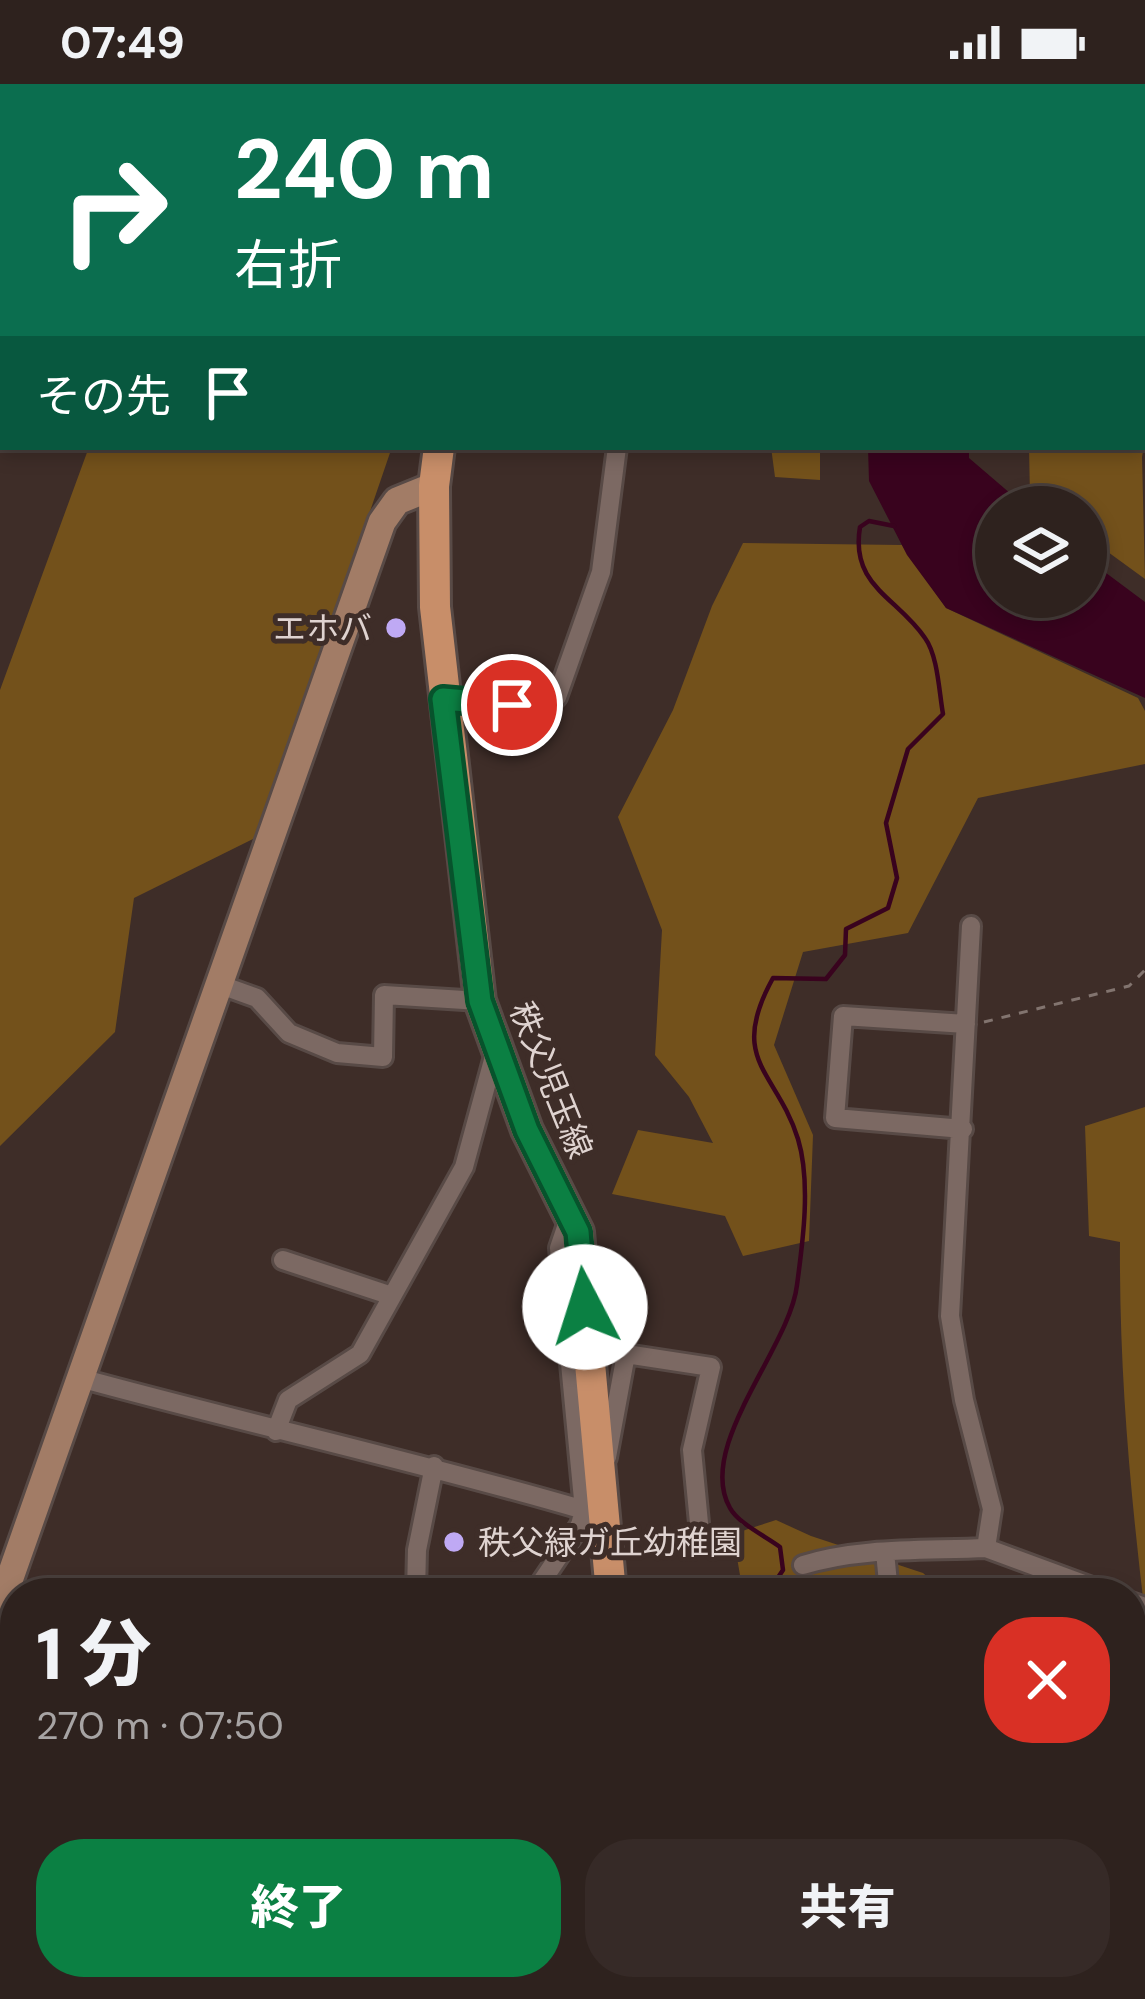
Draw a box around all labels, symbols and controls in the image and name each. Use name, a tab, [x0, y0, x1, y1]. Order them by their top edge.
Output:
text: 07:49	[60, 13, 185, 72]
text: 240 m	[234, 115, 494, 224]
icon: right	[36, 132, 192, 288]
text: 右折	[234, 230, 342, 301]
icon: arrive	[195, 360, 261, 426]
text: その先	[36, 367, 171, 426]
map controls	[975, 486, 1107, 618]
button: layers	[975, 486, 1107, 618]
place label: エホバ	[273, 607, 372, 650]
marker: エホバ	[383, 615, 409, 641]
pin	[461, 654, 563, 756]
icon: arrive	[479, 672, 545, 738]
street label: 秩父児玉線	[500, 995, 602, 1165]
position arrow	[522, 1244, 648, 1370]
place label: 秩父緑ガ丘幼稚園	[478, 1521, 742, 1564]
marker: 秩父緑ガ丘幼稚園	[441, 1529, 467, 1555]
text: 1 分	[36, 1608, 151, 1701]
button: close	[984, 1617, 1110, 1743]
text: 270 m · 07:50	[36, 1700, 284, 1751]
button: 終了	[36, 1839, 561, 1977]
button: 共有	[585, 1839, 1110, 1977]

